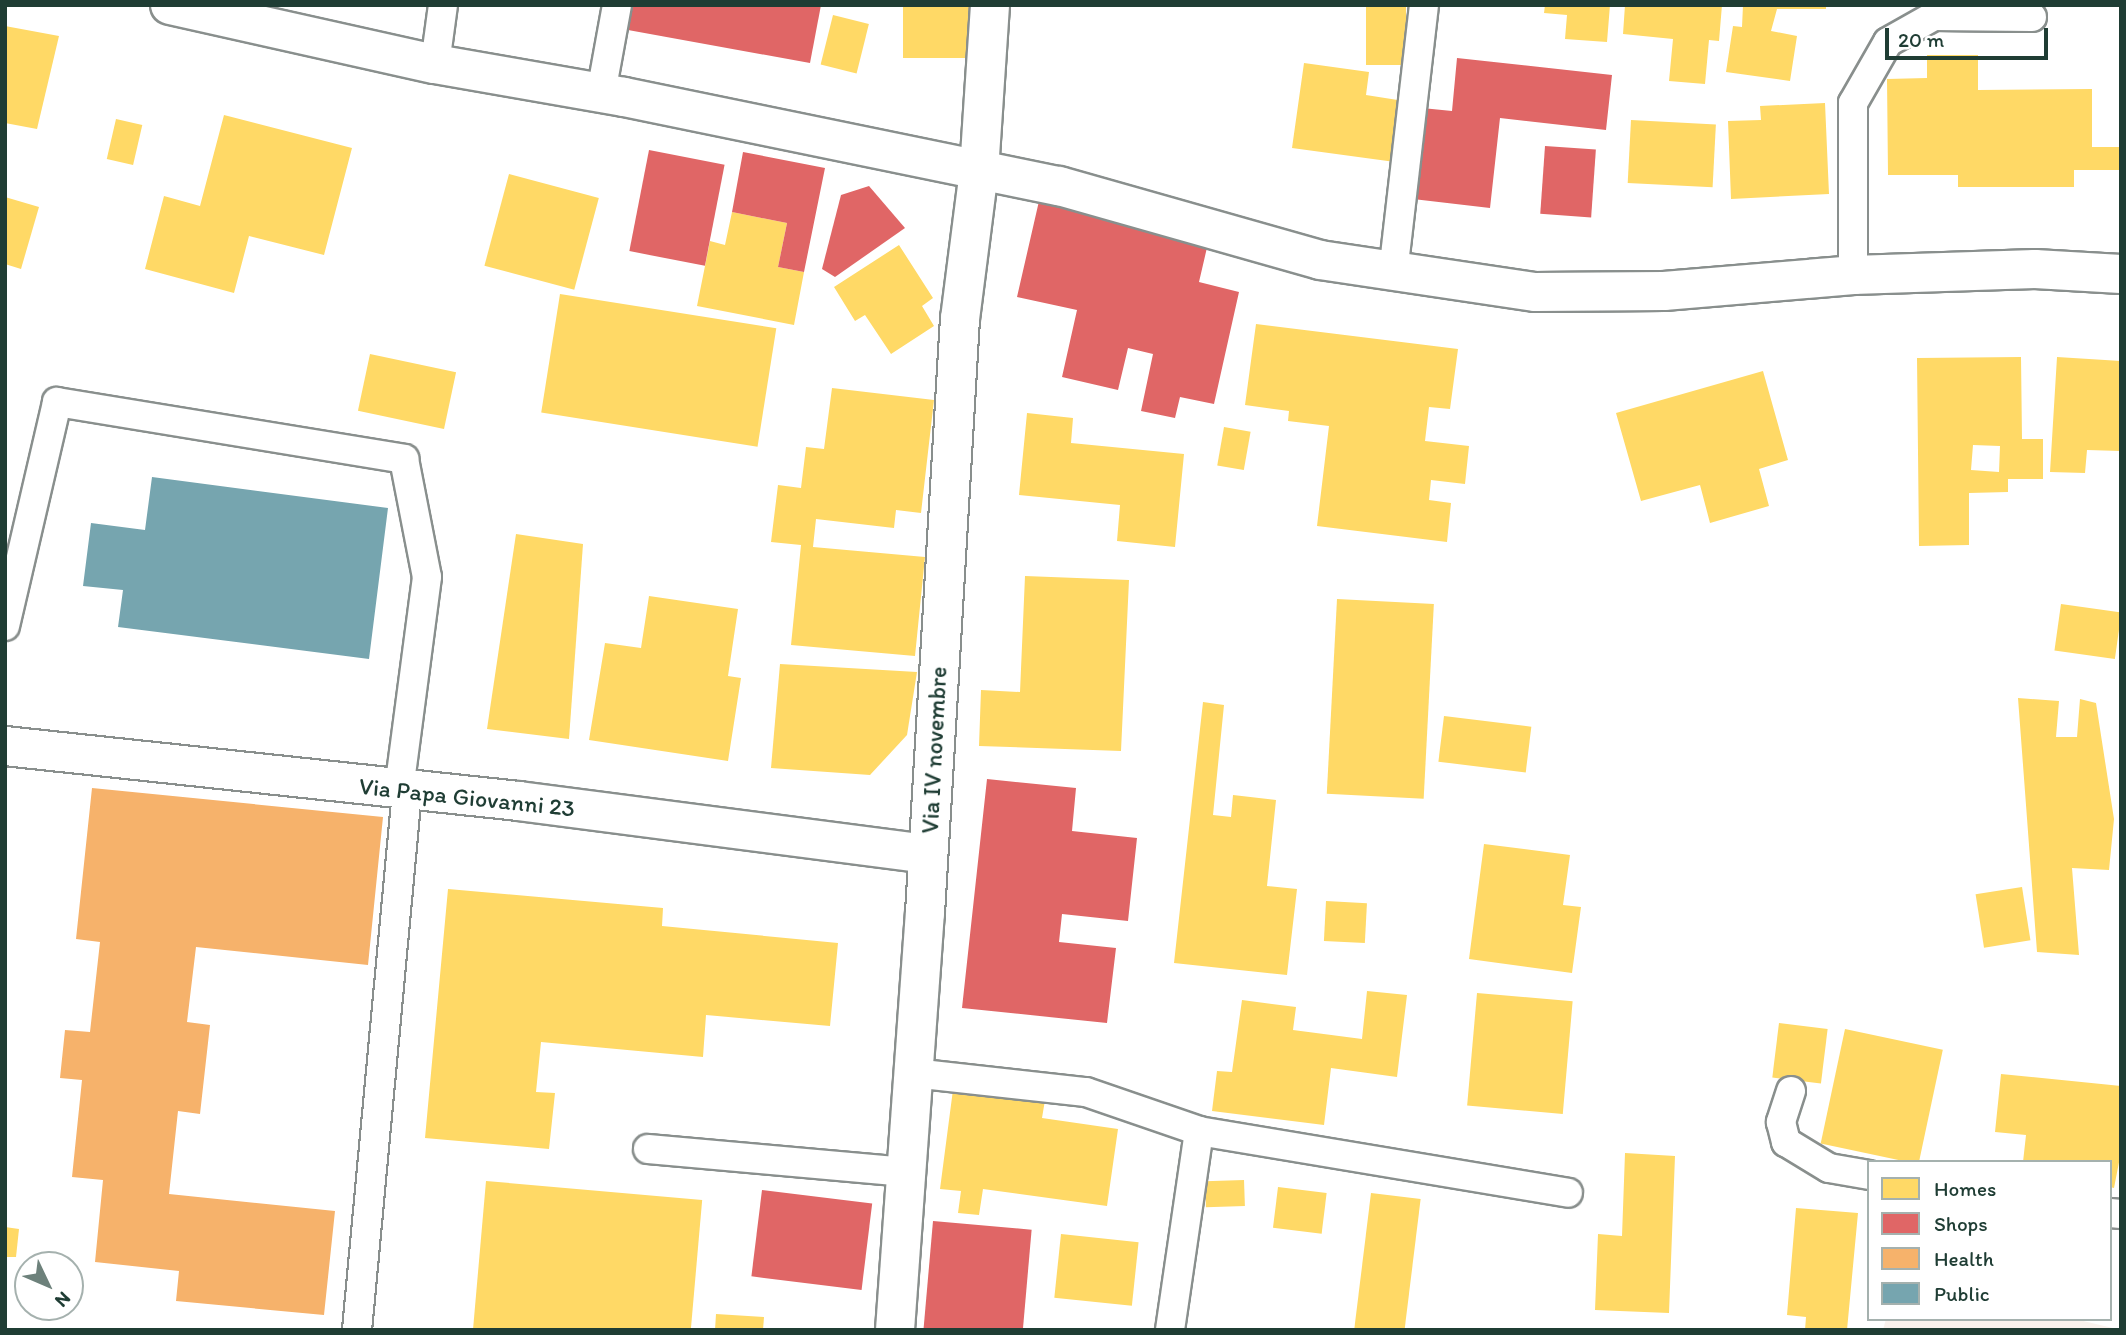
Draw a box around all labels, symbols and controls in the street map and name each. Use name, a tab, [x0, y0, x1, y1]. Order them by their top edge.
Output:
scale bar	[1888, 14, 2051, 58]
text: 20 m	[1898, 27, 1944, 52]
street label: Via IV novembre	[915, 666, 953, 834]
street label: Via Papa Giovanni 23	[359, 771, 575, 823]
legend	[1867, 1160, 2112, 1321]
text: Homes	[1934, 1176, 1996, 1201]
text: Shops	[1934, 1211, 1988, 1236]
text: Health	[1934, 1246, 1994, 1271]
north arrow	[14, 1251, 84, 1321]
text: Public	[1934, 1281, 1990, 1306]
text: N	[50, 1287, 76, 1312]

